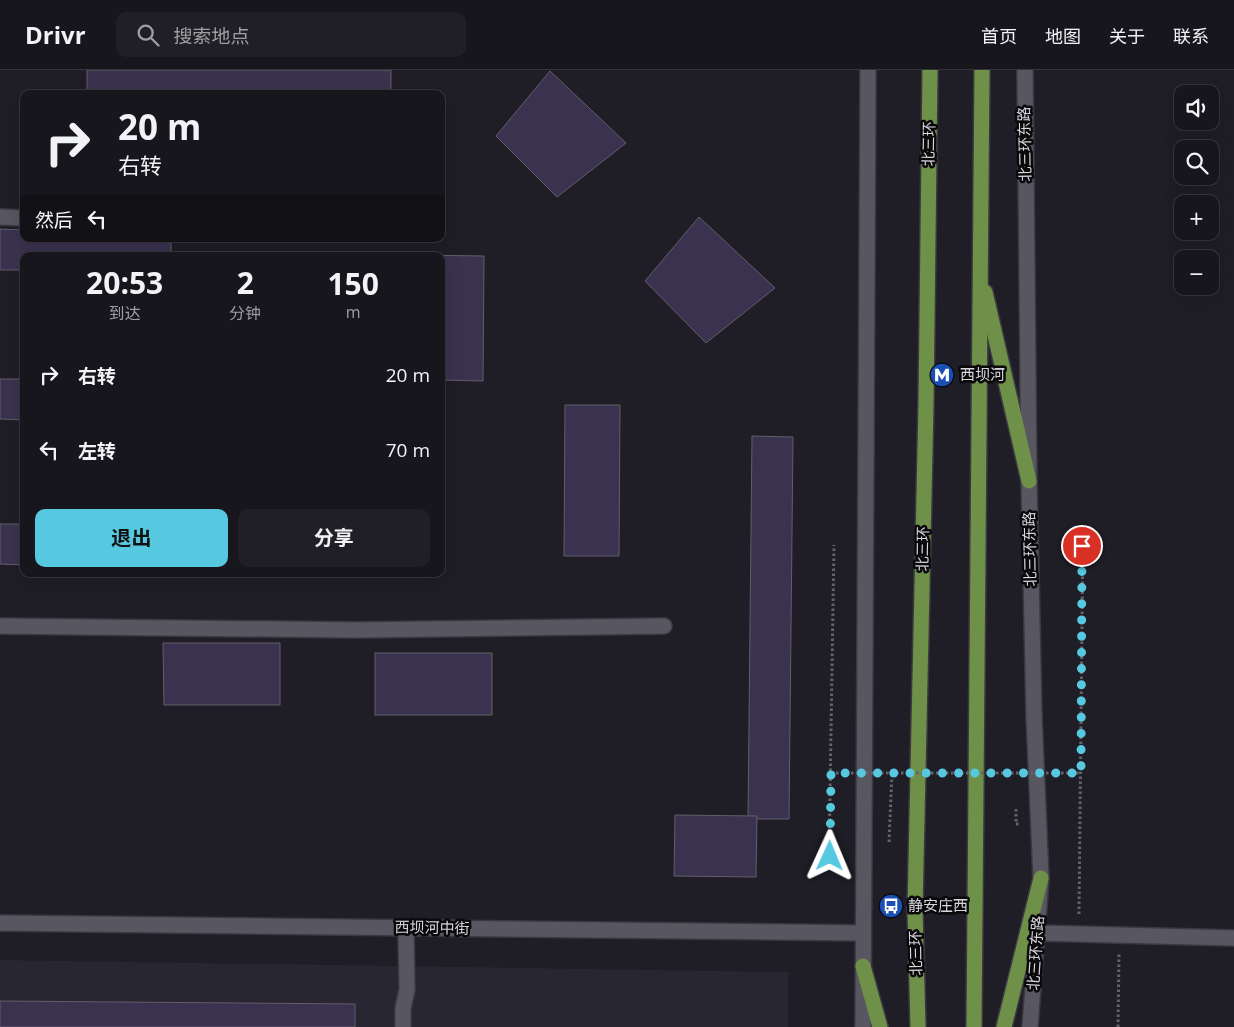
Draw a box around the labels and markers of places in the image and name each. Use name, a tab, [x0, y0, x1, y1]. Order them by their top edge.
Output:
metro station icon: 西坝河	[929, 362, 955, 388]
place label: 西坝河	[960, 364, 1005, 384]
pin	[1061, 525, 1103, 567]
bus stop icon: 静安庄西	[878, 893, 904, 919]
place label: 静安庄西	[908, 895, 968, 915]

